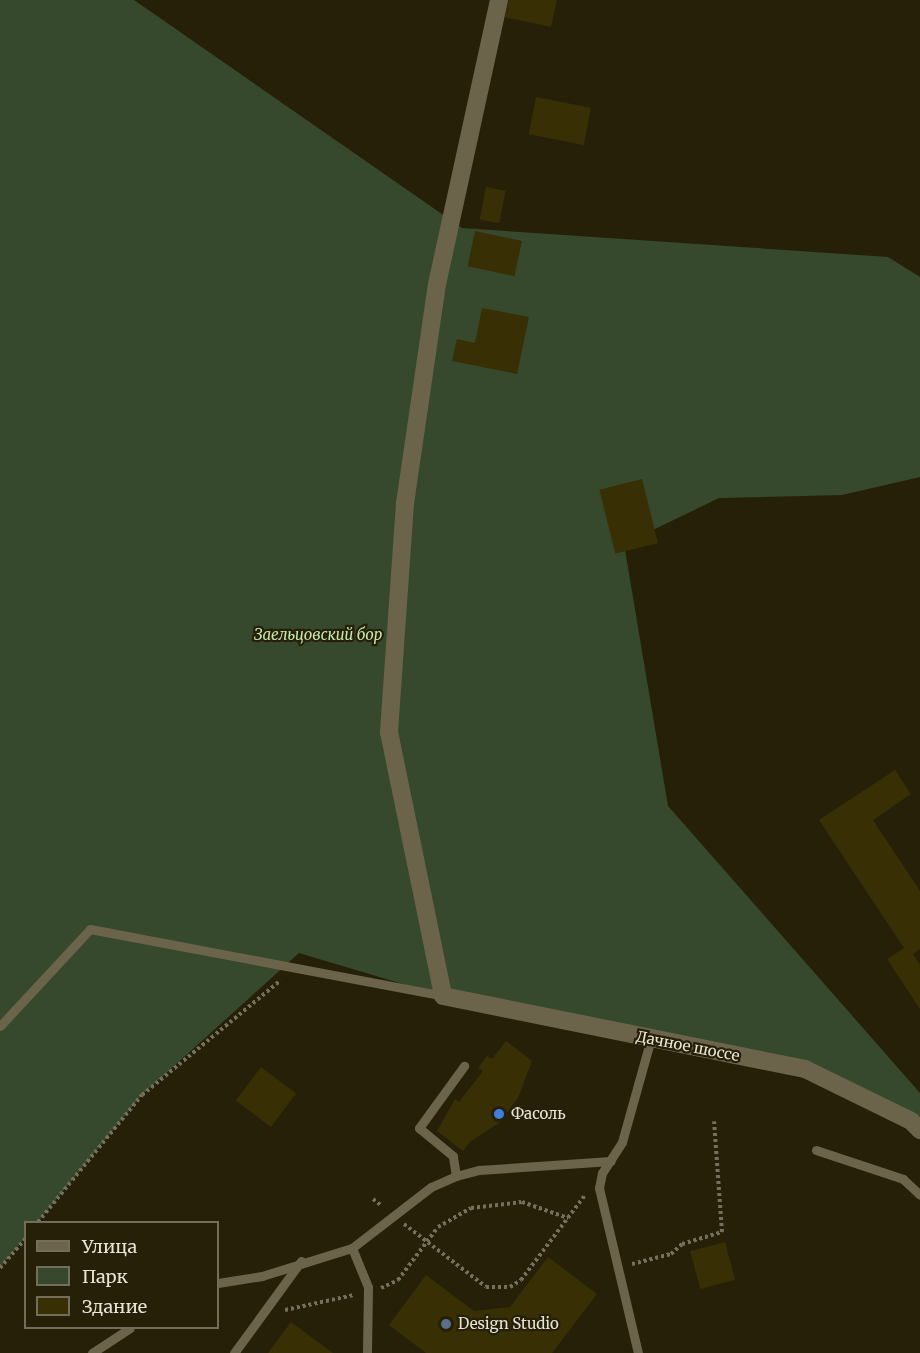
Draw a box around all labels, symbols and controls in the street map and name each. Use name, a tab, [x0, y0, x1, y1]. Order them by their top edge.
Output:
park label: Заельцовский бор	[254, 626, 382, 644]
street label: Дачное шоссе	[635, 1027, 741, 1065]
place label: Фасоль	[511, 1105, 566, 1123]
marker: Фасоль	[492, 1107, 506, 1121]
legend	[24, 1221, 219, 1329]
text: Улица	[82, 1235, 137, 1258]
text: Парк	[82, 1265, 128, 1288]
text: Здание	[82, 1295, 147, 1318]
place label: Design Studio	[458, 1315, 559, 1333]
marker: Design Studio	[439, 1317, 453, 1331]

